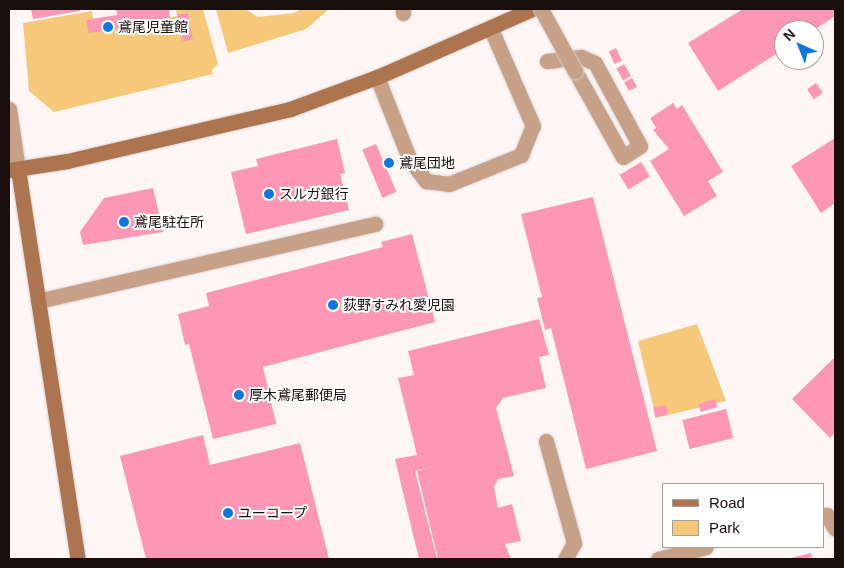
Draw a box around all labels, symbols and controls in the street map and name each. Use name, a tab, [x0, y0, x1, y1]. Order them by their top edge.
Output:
place label: 鳶尾児童館	[118, 19, 188, 35]
north arrow	[774, 20, 824, 70]
marker: 鳶尾児童館	[102, 21, 114, 33]
text: N	[780, 26, 798, 44]
place label: 鳶尾団地	[399, 155, 455, 171]
marker: 鳶尾団地	[383, 157, 395, 169]
place label: スルガ銀行	[279, 186, 349, 202]
marker: スルガ銀行	[263, 188, 275, 200]
place label: 鳶尾駐在所	[134, 214, 204, 230]
marker: 鳶尾駐在所	[118, 216, 130, 228]
place label: 荻野すみれ愛児園	[343, 297, 455, 313]
marker: 荻野すみれ愛児園	[327, 299, 339, 311]
place label: 厚木鳶尾郵便局	[249, 387, 347, 403]
marker: 厚木鳶尾郵便局	[233, 389, 245, 401]
legend	[662, 483, 824, 548]
text: Road	[709, 494, 745, 511]
place label: ユーコープ	[238, 505, 308, 521]
marker: ユーコープ	[222, 507, 234, 519]
text: Park	[709, 519, 740, 536]

